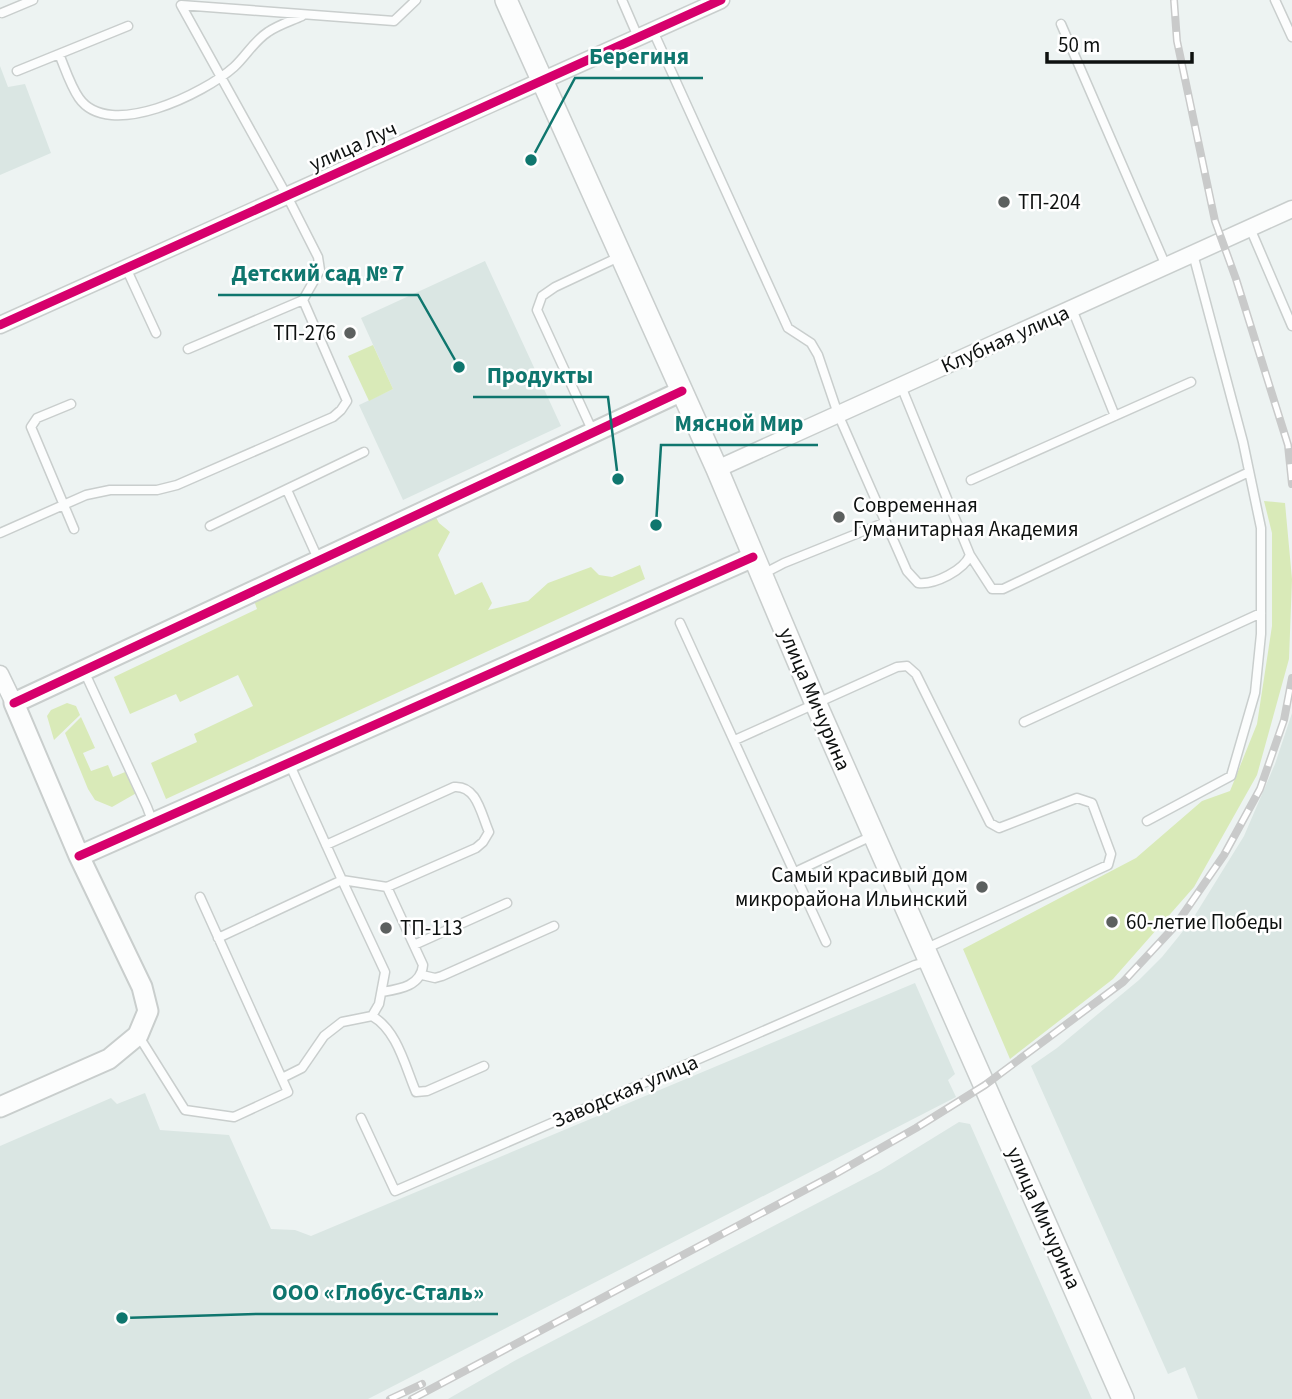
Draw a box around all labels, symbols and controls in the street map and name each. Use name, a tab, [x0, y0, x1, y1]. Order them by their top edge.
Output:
scale bar	[1047, 21, 1192, 65]
text: 50 m	[1058, 30, 1100, 60]
callout: Берегиня	[575, 34, 703, 78]
text: Берегиня	[589, 40, 689, 73]
street label: улица Луч	[304, 113, 402, 179]
place label: ТП-204	[1018, 187, 1081, 217]
marker: ТП-204	[996, 194, 1012, 210]
callout: Детский сад № 7	[218, 251, 418, 295]
text: Детский сад № 7	[232, 257, 404, 290]
street label: Клубная улица	[936, 297, 1074, 381]
place label: ТП-276	[273, 318, 336, 348]
marker: ТП-276	[342, 325, 358, 341]
callout: Продукты	[473, 353, 608, 397]
text: Продукты	[487, 359, 593, 392]
callout: Мясной Мир	[661, 401, 818, 445]
text: Мясной Мир	[674, 407, 804, 440]
place label: Современная Гуманитарная Академия	[853, 490, 1079, 544]
marker: Современная Гуманитарная Академия	[831, 509, 847, 525]
street label: улица Мичурина	[771, 623, 859, 775]
place label: Самый красивый дом микрорайона Ильинский	[735, 860, 968, 914]
marker: Самый красивый дом микрорайона Ильинский	[974, 879, 990, 895]
place label: 60-летие Победы	[1126, 907, 1283, 937]
place label: ТП-113	[400, 913, 463, 943]
marker: 60-летие Победы	[1104, 914, 1120, 930]
marker: ТП-113	[378, 920, 394, 936]
street label: Заводская улица	[547, 1047, 703, 1135]
street label: улица Мичурина	[999, 1142, 1089, 1294]
callout: ООО «Глобус-Сталь»	[258, 1270, 498, 1314]
text: ООО «Глобус-Сталь»	[272, 1276, 484, 1309]

